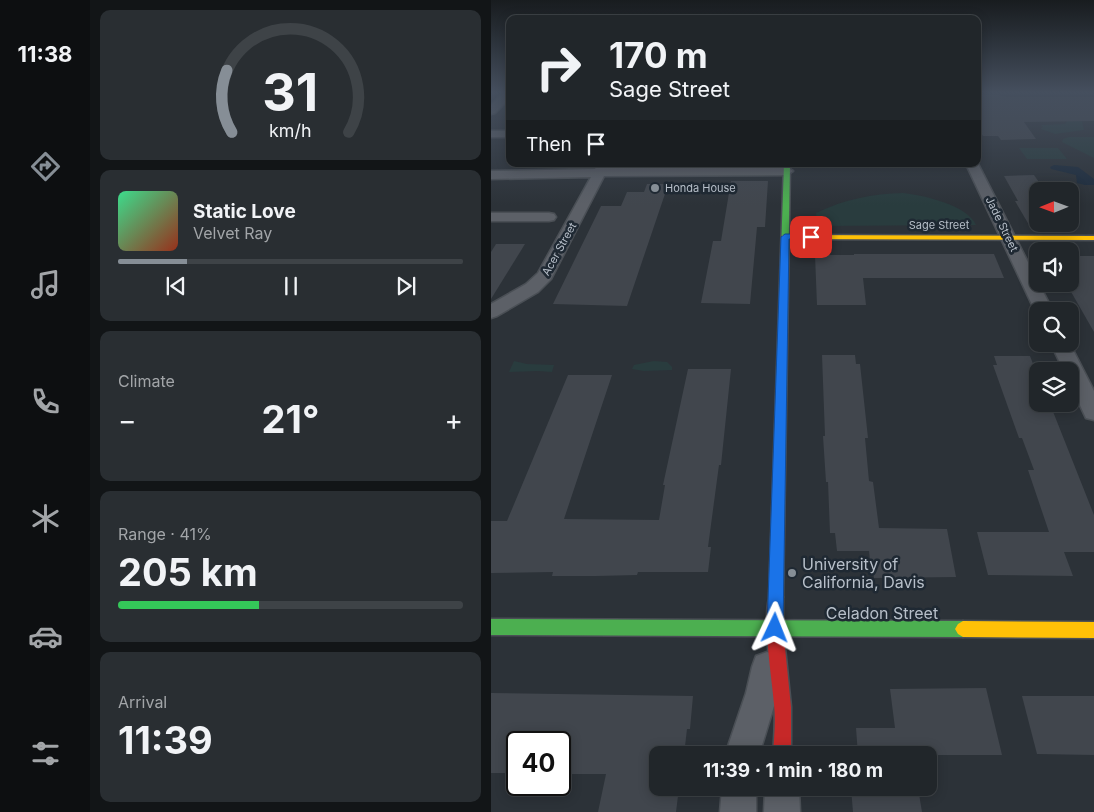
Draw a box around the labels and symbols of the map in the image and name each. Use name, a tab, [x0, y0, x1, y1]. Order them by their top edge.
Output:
place label: Honda House	[665, 181, 736, 195]
marker: Honda House	[649, 182, 661, 194]
north arrow	[1029, 182, 1079, 232]
street label: Jade Street	[983, 194, 1022, 254]
pin	[790, 216, 832, 258]
street label: Sage Street	[909, 218, 970, 232]
street label: Acer Street	[539, 220, 580, 278]
place label: University of California, Davis	[802, 554, 925, 592]
marker: University of California, Davis	[786, 567, 798, 579]
position arrow	[748, 601, 800, 653]
street label: Celadon Street	[826, 603, 938, 623]
speed limit sign: 40	[506, 731, 571, 796]

